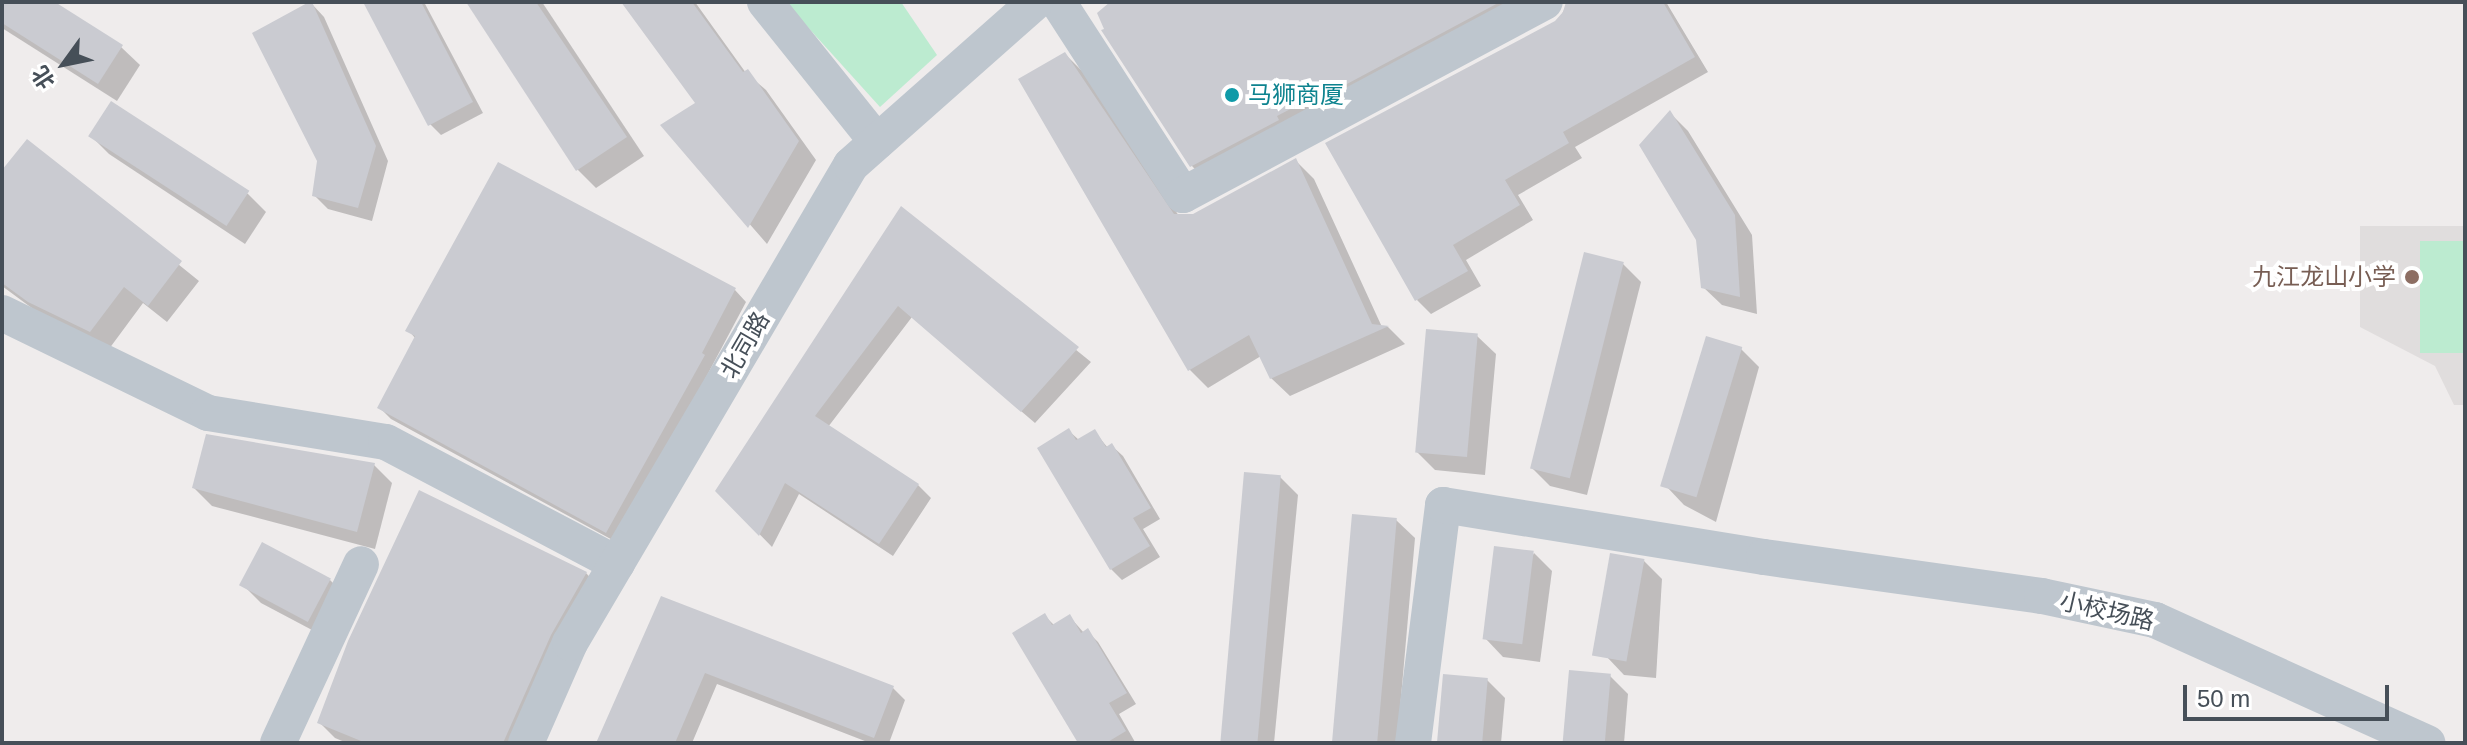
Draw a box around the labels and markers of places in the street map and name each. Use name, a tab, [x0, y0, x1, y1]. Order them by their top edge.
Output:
place label: 马狮商厦	[1248, 81, 1344, 109]
marker: 马狮商厦	[1223, 86, 1241, 104]
place label: 九江龙山小学	[2252, 263, 2396, 291]
marker: 九江龙山小学	[2403, 268, 2421, 286]

